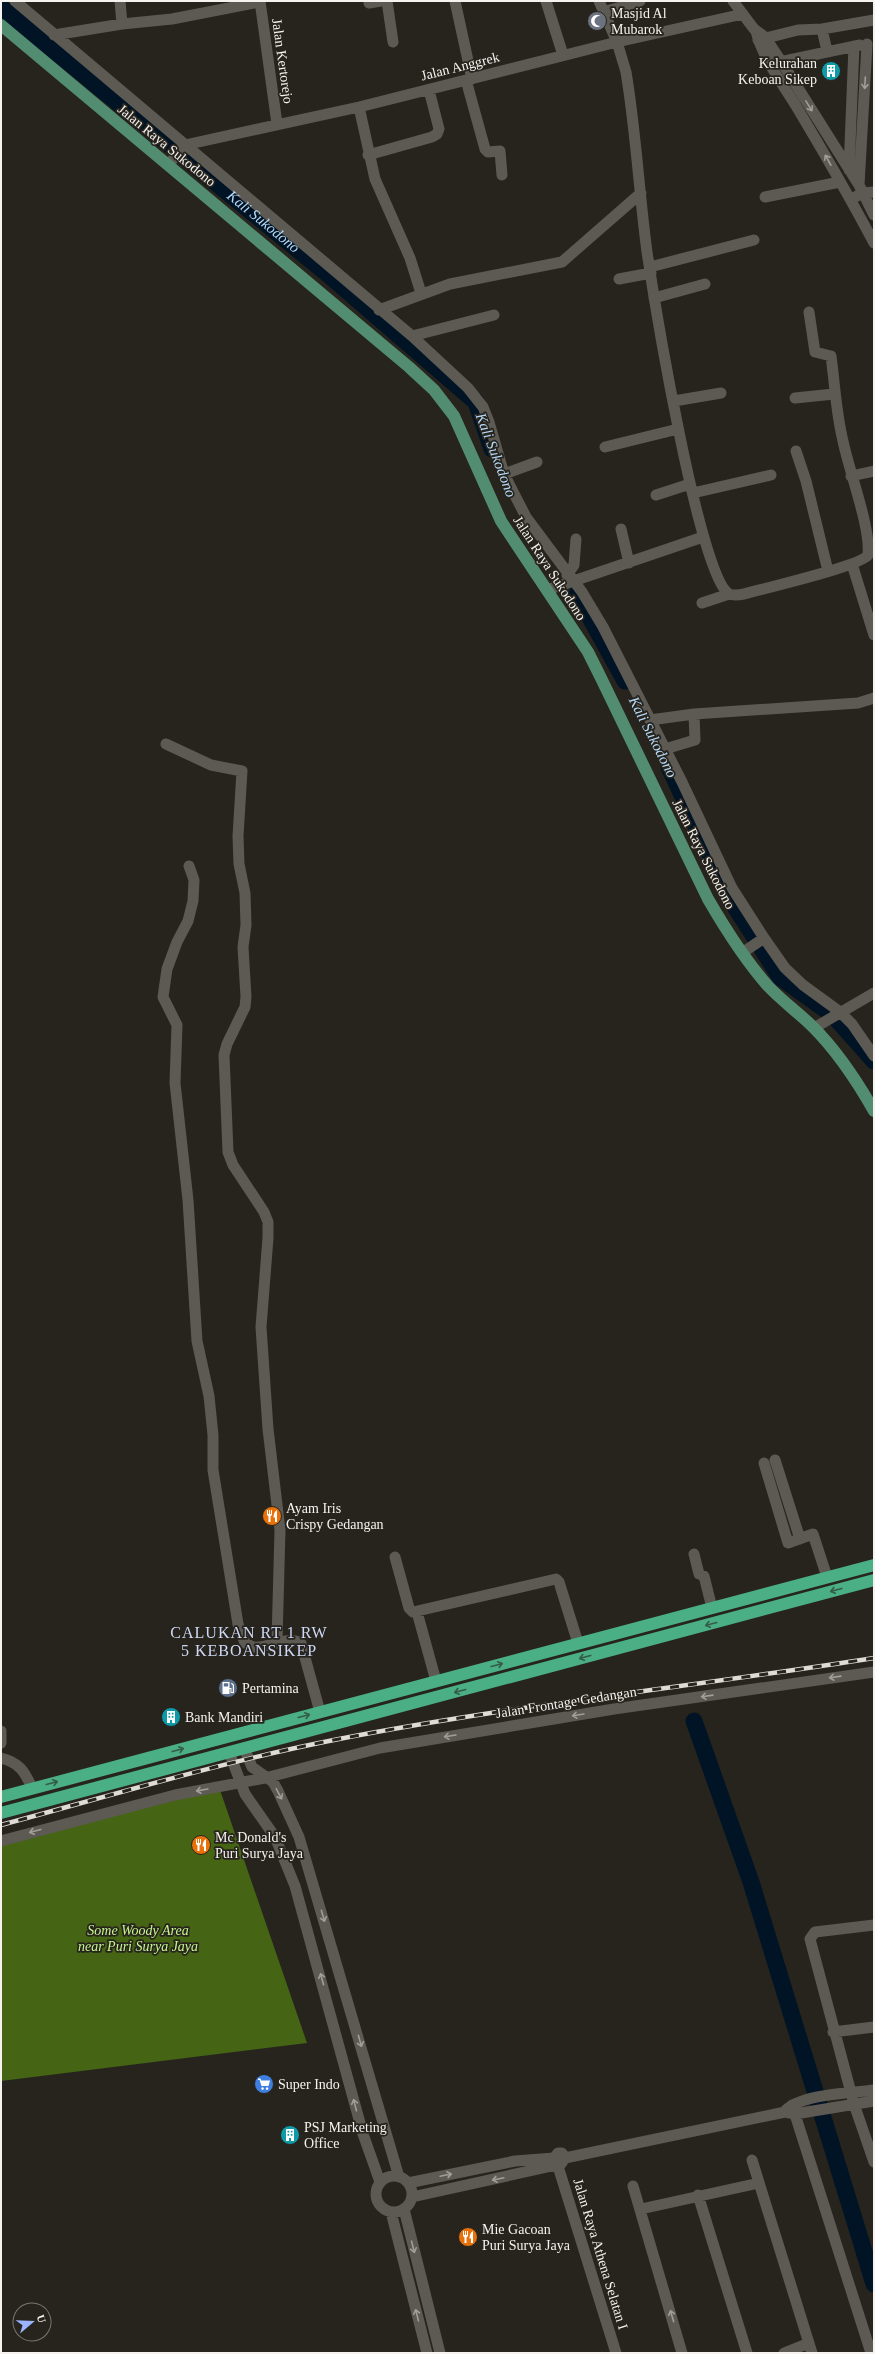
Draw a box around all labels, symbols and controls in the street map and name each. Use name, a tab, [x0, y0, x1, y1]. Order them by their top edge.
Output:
place label: Masjid Al Mubarok	[611, 6, 667, 37]
mosque icon: Masjid Al Mubarok	[586, 10, 608, 32]
street label: Jalan Kertorejo	[269, 17, 296, 105]
street label: Jalan Anggrek	[419, 49, 501, 83]
place label: Kelurahan Keboan Sikep	[738, 56, 817, 87]
building icon: Kelurahan Keboan Sikep	[820, 60, 842, 82]
one-way arrow	[861, 76, 868, 89]
one-way arrow	[805, 100, 813, 111]
street label: Jalan Raya Sukodono	[115, 101, 219, 189]
one-way arrow	[823, 154, 831, 166]
water label: Kali Sukodono	[223, 187, 303, 256]
water label: Kali Sukodono	[472, 410, 520, 500]
street label: Jalan Raya Sukodono	[510, 513, 589, 623]
water label: Kali Sukodono	[625, 693, 680, 781]
street label: Jalan Raya Sukodono	[669, 797, 738, 912]
place label: Ayam Iris Crispy Gedangan	[286, 1501, 384, 1532]
restaurant icon: Ayam Iris Crispy Gedangan	[261, 1505, 283, 1527]
one-way arrow	[830, 1587, 843, 1594]
one-way arrow	[704, 1620, 717, 1628]
district label: CALUKAN RT 1 RW 5 KEBOANSIKEP	[170, 1624, 328, 1659]
one-way arrow	[579, 1654, 592, 1661]
one-way arrow	[490, 1661, 503, 1668]
one-way arrow	[829, 1673, 842, 1681]
fuel station icon: Pertamina	[217, 1677, 239, 1699]
place label: Pertamina	[242, 1681, 300, 1696]
street label: Jalan Frontage Gedangan	[495, 1684, 638, 1721]
one-way arrow	[453, 1687, 466, 1695]
one-way arrow	[701, 1692, 714, 1700]
building icon: Bank Mandiri	[160, 1706, 182, 1728]
place label: Bank Mandiri	[185, 1710, 263, 1725]
one-way arrow	[572, 1711, 585, 1719]
one-way arrow	[297, 1712, 310, 1719]
one-way arrow	[444, 1733, 457, 1741]
one-way arrow	[171, 1745, 184, 1753]
one-way arrow	[45, 1779, 58, 1786]
one-way arrow	[196, 1786, 209, 1794]
one-way arrow	[276, 1788, 284, 1800]
one-way arrow	[29, 1828, 42, 1836]
place label: Mc Donald's Puri Surya Jaya	[215, 1830, 304, 1861]
restaurant icon: Mc Donald's Puri Surya Jaya	[190, 1834, 212, 1856]
one-way arrow	[320, 1909, 327, 1922]
park label: Some Woody Area near Puri Surya Jaya	[78, 1923, 198, 1954]
one-way arrow	[318, 1973, 325, 1986]
one-way arrow	[357, 2034, 364, 2047]
supermarket icon: Super Indo	[253, 2073, 275, 2095]
place label: Super Indo	[278, 2077, 340, 2092]
one-way arrow	[351, 2099, 359, 2112]
place label: PSJ Marketing Office	[304, 2120, 387, 2151]
building icon: PSJ Marketing Office	[279, 2124, 301, 2146]
one-way arrow	[440, 2171, 453, 2179]
one-way arrow	[491, 2175, 504, 2183]
street label: Jalan Raya Athena Selatan I	[570, 2177, 631, 2332]
place label: Mie Gacoan Puri Surya Jaya	[482, 2222, 571, 2253]
restaurant icon: Mie Gacoan Puri Surya Jaya	[457, 2226, 479, 2248]
one-way arrow	[410, 2240, 418, 2253]
north arrow	[12, 2302, 52, 2342]
one-way arrow	[413, 2309, 420, 2322]
one-way arrow	[668, 2309, 675, 2322]
text: U	[34, 2313, 48, 2325]

